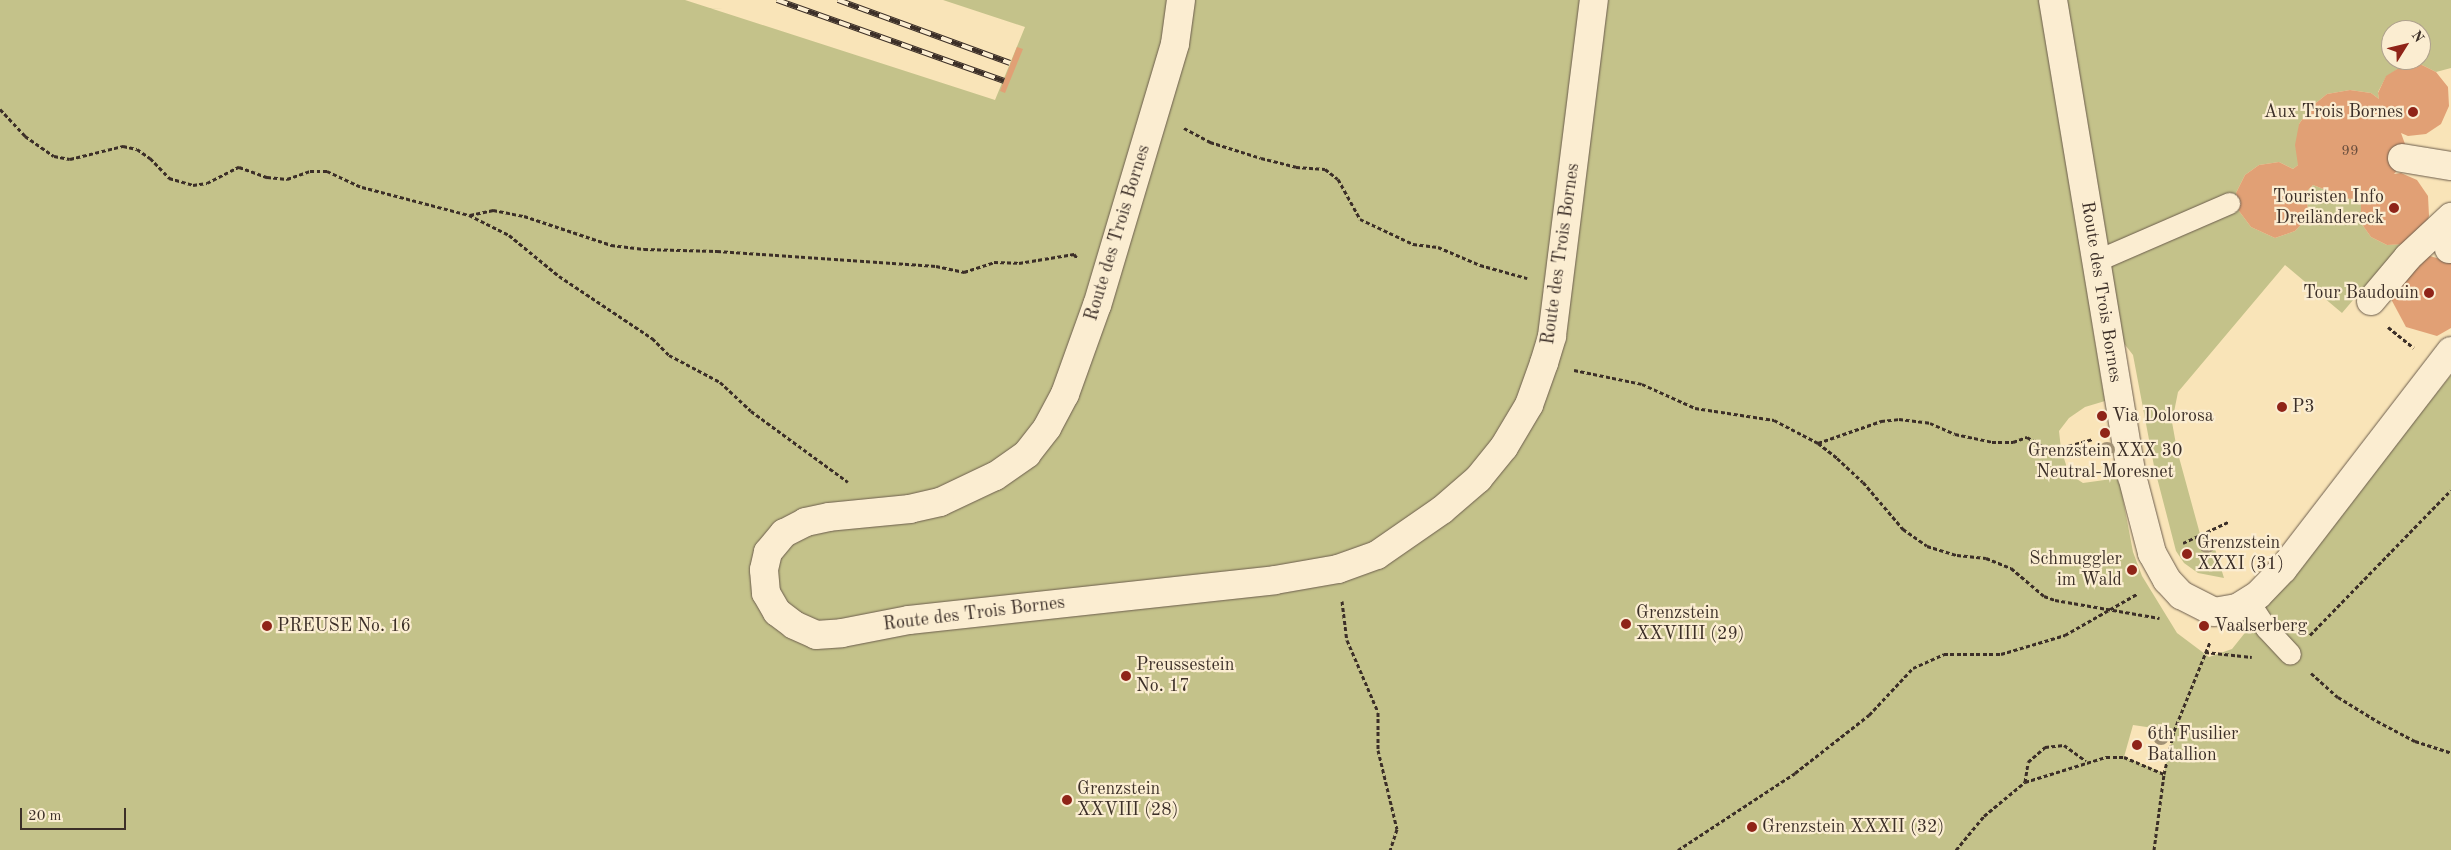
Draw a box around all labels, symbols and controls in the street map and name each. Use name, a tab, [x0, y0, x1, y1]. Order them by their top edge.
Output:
north arrow	[2381, 20, 2431, 70]
text: N	[2409, 28, 2426, 45]
place label: Aux Trois Bornes	[2264, 101, 2403, 123]
marker: Aux Trois Bornes	[2407, 106, 2419, 118]
street label: Route des Trois Bornes	[1081, 142, 1155, 324]
house number: 99	[2341, 143, 2359, 161]
street label: Route des Trois Bornes	[1538, 162, 1584, 346]
place label: Touristen Info Dreiländereck	[2273, 187, 2384, 230]
street label: Route des Trois Bornes	[2076, 200, 2126, 384]
marker: Touristen Info Dreiländereck	[2388, 202, 2400, 214]
place label: Tour Baudouin	[2303, 282, 2419, 304]
marker: Tour Baudouin	[2423, 287, 2435, 299]
place label: P3	[2292, 396, 2315, 418]
marker: P3	[2276, 401, 2288, 413]
place label: Via Dolorosa	[2112, 405, 2214, 427]
marker: Via Dolorosa	[2096, 410, 2108, 422]
marker: Grenzstein XXX 30 Neutral-Moresnet	[2099, 427, 2111, 439]
place label: Grenzstein XXX 30 Neutral-Moresnet	[2028, 441, 2182, 484]
place label: Grenzstein XXXI (31)	[2197, 533, 2284, 576]
marker: Grenzstein XXXI (31)	[2181, 548, 2193, 560]
place label: Schmuggler im Wald	[2029, 549, 2122, 592]
marker: Schmuggler im Wald	[2126, 564, 2138, 576]
street label: Route des Trois Bornes	[882, 592, 1066, 636]
place label: Grenzstein XXVIIII (29)	[1636, 603, 1745, 646]
place label: PREUSE No. 16	[277, 615, 411, 637]
place label: Vaalserberg	[2214, 615, 2307, 637]
marker: Grenzstein XXVIIII (29)	[1620, 618, 1632, 630]
marker: PREUSE No. 16	[261, 620, 273, 632]
marker: Vaalserberg	[2198, 620, 2210, 632]
place label: Preussestein No. 17	[1136, 655, 1234, 698]
marker: Preussestein No. 17	[1120, 670, 1132, 682]
place label: 6th Fusilier Batallion	[2147, 724, 2238, 766]
marker: 6th Fusilier Batallion	[2131, 739, 2143, 751]
place label: Grenzstein XXVIII (28)	[1077, 779, 1178, 822]
marker: Grenzstein XXVIII (28)	[1061, 794, 1073, 806]
scale bar	[22, 798, 129, 830]
text: 20 m	[28, 809, 62, 824]
place label: Grenzstein XXXII (32)	[1762, 816, 1944, 838]
marker: Grenzstein XXXII (32)	[1746, 821, 1758, 833]

